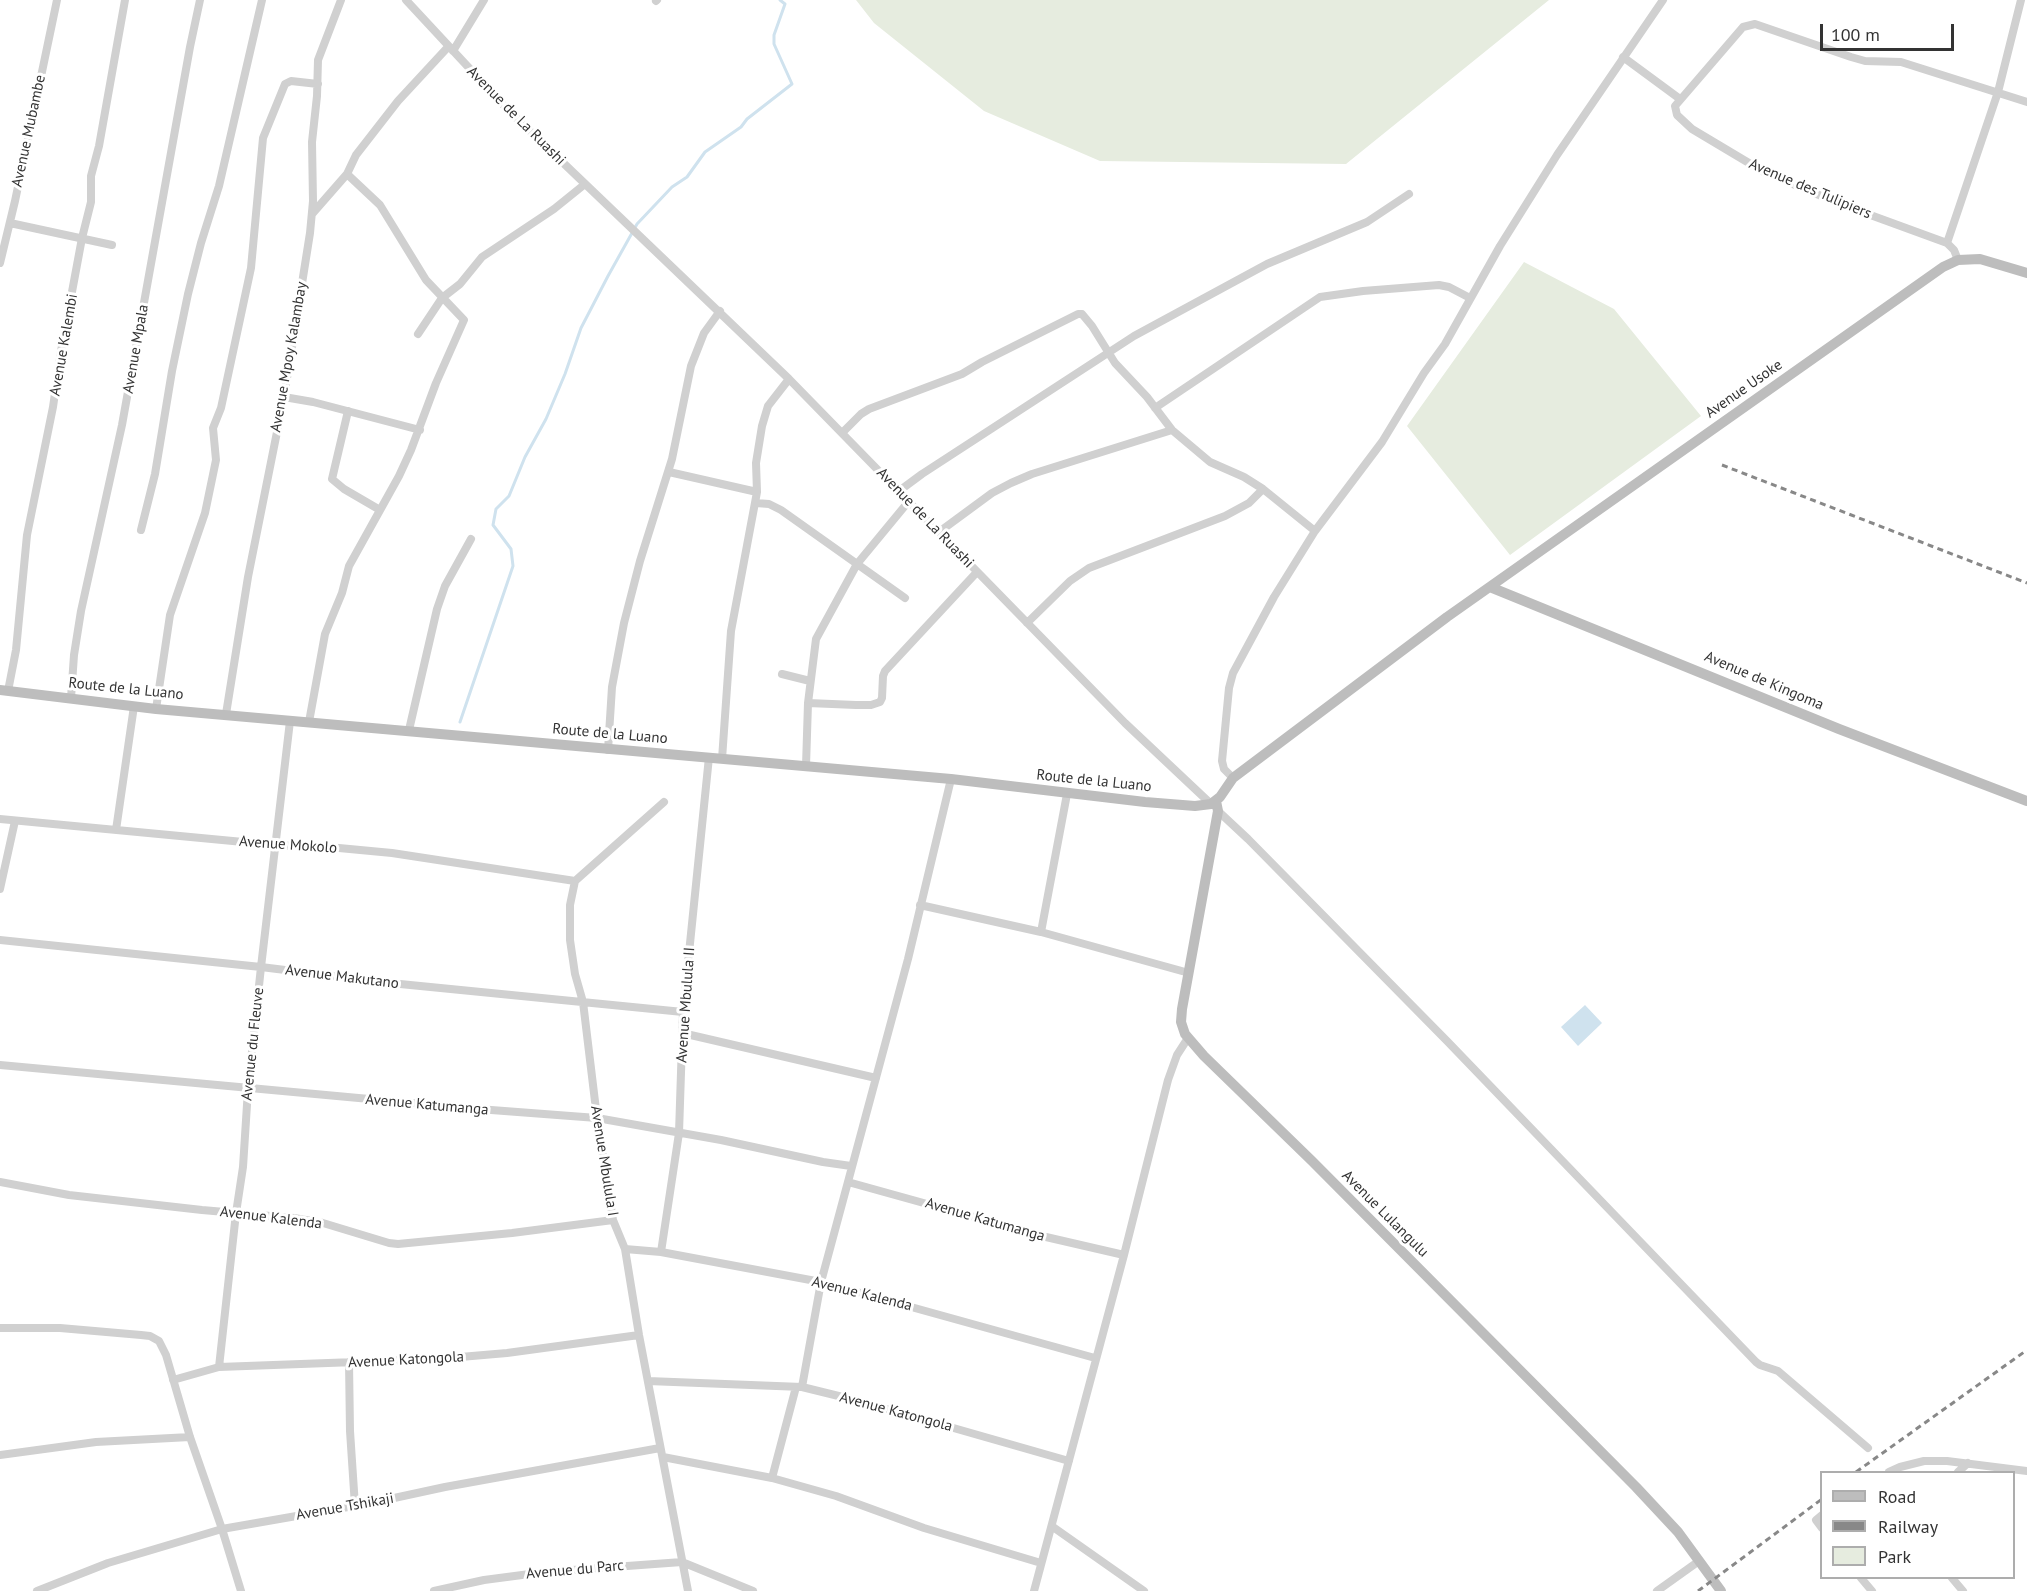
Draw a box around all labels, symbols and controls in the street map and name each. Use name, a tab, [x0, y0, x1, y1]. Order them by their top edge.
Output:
scale bar	[1823, 12, 1956, 50]
text: 100 m	[1831, 23, 1880, 46]
street label: Avenue de La Ruashi	[463, 63, 569, 169]
street label: Avenue Mubambe	[8, 73, 50, 189]
street label: Avenue des Tulipiers	[1746, 155, 1874, 223]
street label: Avenue Mpoy Kalambay	[267, 280, 311, 434]
street label: Avenue Kalembi	[46, 293, 82, 397]
street label: Avenue Mpala	[119, 303, 153, 395]
street label: Avenue Usoke	[1702, 356, 1786, 422]
street label: Avenue de La Ruashi	[873, 464, 977, 572]
street label: Avenue de Kingoma	[1702, 648, 1826, 714]
street label: Route de la Luano	[68, 674, 184, 704]
street label: Route de la Luano	[552, 720, 668, 748]
street label: Route de la Luano	[1036, 766, 1152, 796]
street label: Avenue Mokolo	[238, 833, 338, 857]
street label: Avenue Mbulula II	[673, 947, 699, 1063]
street label: Avenue Makutano	[284, 961, 400, 993]
street label: Avenue du Fleuve	[238, 987, 268, 1101]
street label: Avenue Katumanga	[365, 1091, 489, 1119]
street label: Avenue Mbulula I	[586, 1105, 622, 1217]
street label: Avenue Lulangulu	[1338, 1167, 1432, 1261]
street label: Avenue Katumanga	[923, 1194, 1047, 1246]
street label: Avenue Kalenda	[219, 1203, 323, 1233]
street label: Avenue Kalenda	[810, 1273, 914, 1315]
street label: Avenue Katongola	[348, 1348, 464, 1372]
street label: Avenue Katongola	[838, 1388, 954, 1436]
legend	[1820, 1471, 2015, 1579]
text: Road	[1878, 1485, 1916, 1508]
street label: Avenue Tshikaji	[295, 1490, 395, 1524]
text: Railway	[1878, 1515, 1938, 1538]
text: Park	[1878, 1545, 1911, 1568]
street label: Avenue du Parc	[525, 1557, 625, 1583]

